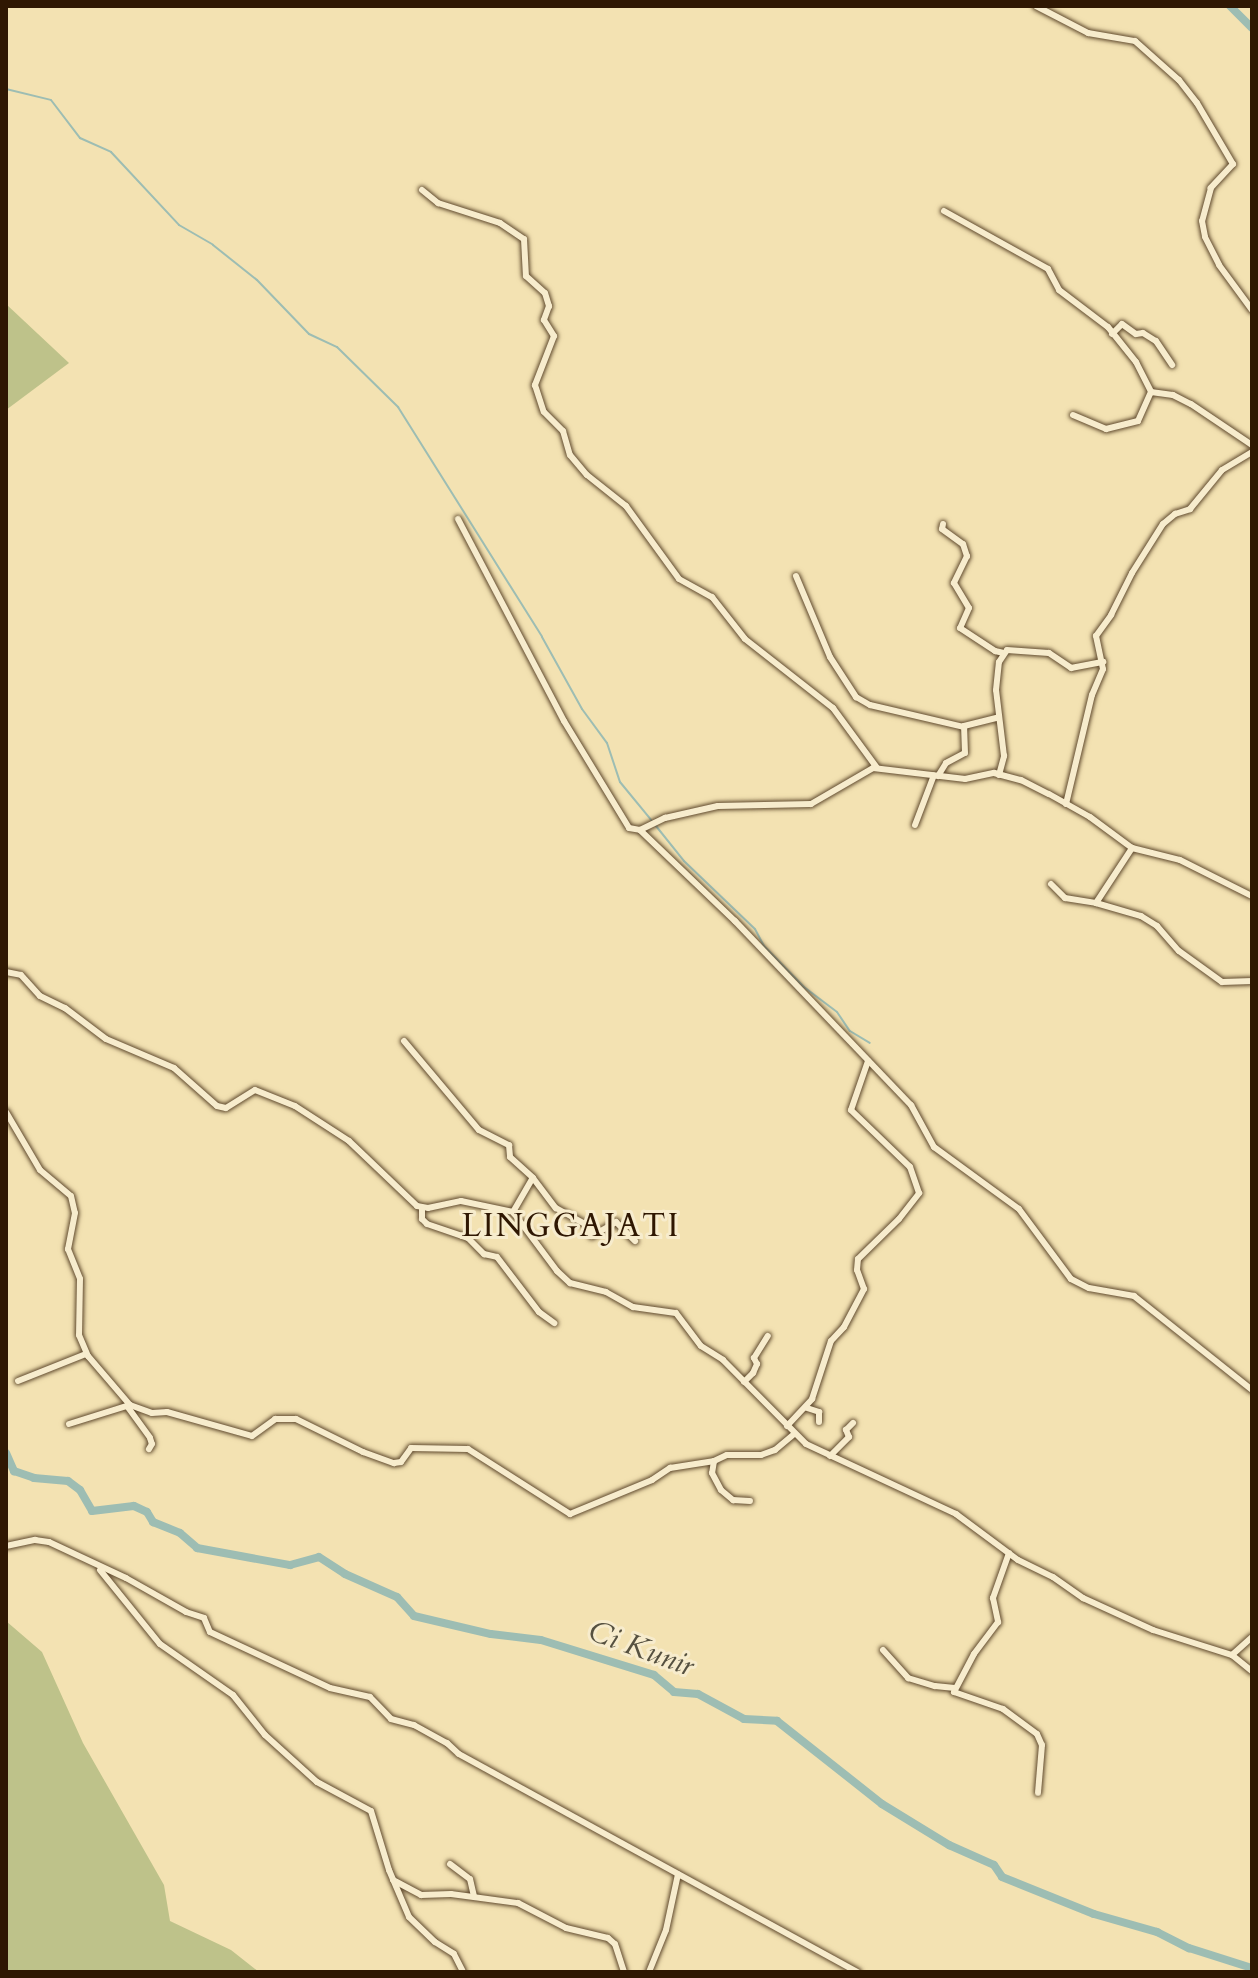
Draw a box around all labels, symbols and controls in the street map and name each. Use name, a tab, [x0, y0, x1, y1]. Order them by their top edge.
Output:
district label: LINGGAJATI	[462, 1207, 680, 1245]
water label: Ci Kunir	[583, 1613, 699, 1685]

